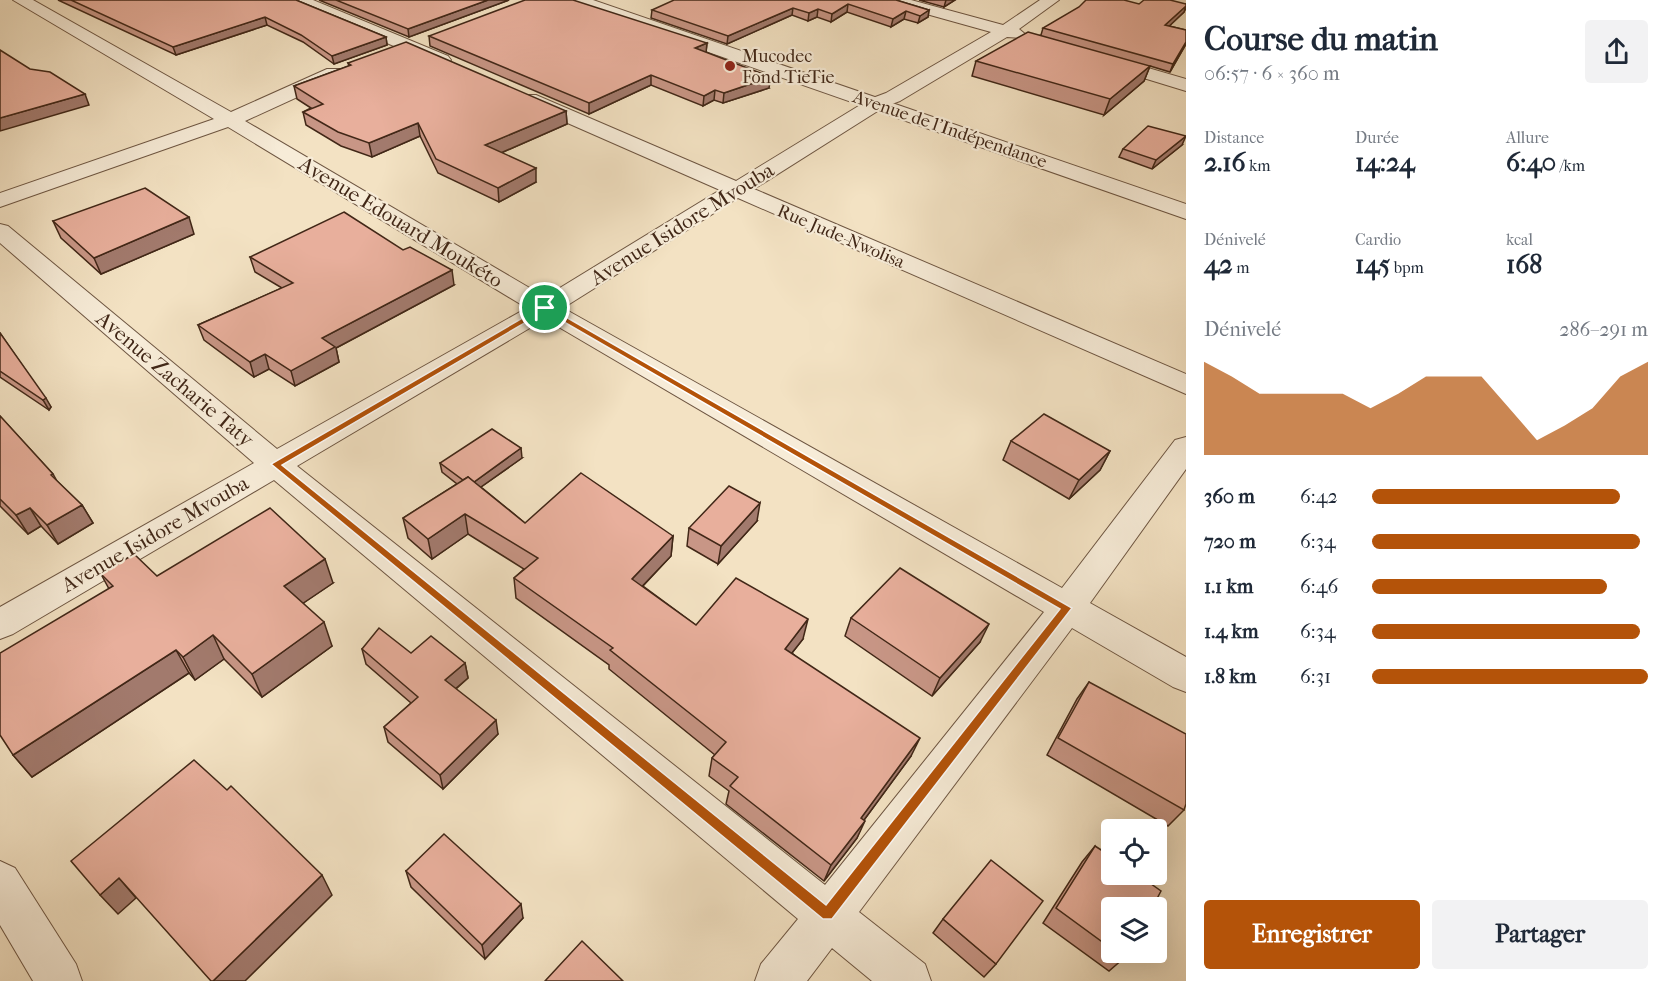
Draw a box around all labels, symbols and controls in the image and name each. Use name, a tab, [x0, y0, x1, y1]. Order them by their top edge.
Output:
text: Course du matin	[1204, 20, 1438, 59]
button: share	[1585, 20, 1648, 83]
place label: Mucodec Fond TieTie	[742, 46, 835, 88]
marker: Mucodec Fond TieTie	[723, 59, 737, 73]
text: 06:57 · 6 × 360 m	[1204, 62, 1340, 85]
street label: Avenue de l'Indépendance	[849, 86, 1050, 173]
text: Distance	[1204, 128, 1264, 147]
text: Durée	[1355, 128, 1399, 147]
text: Allure	[1506, 128, 1549, 147]
text: 2.16	[1204, 147, 1246, 178]
text: 14:24	[1355, 147, 1415, 178]
text: 6:40	[1506, 147, 1556, 178]
street label: Avenue Edouard Moukéto	[294, 151, 507, 292]
text: km	[1246, 156, 1271, 175]
text: /km	[1556, 156, 1585, 175]
street label: Avenue Isidore Mvouba	[585, 158, 778, 291]
street label: Rue Jude-Nwolisa	[774, 200, 908, 273]
text: Dénivelé	[1204, 230, 1266, 249]
text: Cardio	[1355, 230, 1401, 249]
text: kcal	[1506, 230, 1533, 249]
text: 42	[1204, 249, 1233, 280]
text: 145	[1355, 249, 1390, 280]
text: 168	[1506, 249, 1542, 280]
text: m	[1233, 258, 1249, 277]
text: bpm	[1390, 258, 1424, 277]
pin	[519, 282, 570, 333]
icon: arrive	[528, 291, 561, 324]
street label: Avenue Zacharie Taty	[91, 306, 259, 452]
text: Dénivelé	[1204, 318, 1281, 341]
text: 286–291 m	[1559, 318, 1648, 341]
street label: Avenue Isidore Mvouba	[56, 471, 253, 598]
text: 360 m	[1204, 485, 1255, 508]
text: 6:42	[1300, 485, 1338, 508]
text: 720 m	[1204, 530, 1256, 553]
text: 6:34	[1300, 530, 1336, 553]
text: 1.1 km	[1204, 575, 1253, 598]
text: 6:46	[1300, 575, 1338, 598]
text: 1.4 km	[1204, 620, 1259, 643]
text: 6:34	[1300, 620, 1336, 643]
text: 1.8 km	[1204, 665, 1256, 688]
text: 6:31	[1300, 665, 1331, 688]
map controls	[1101, 819, 1167, 963]
button: locate	[1101, 819, 1167, 885]
button: layers	[1101, 897, 1167, 963]
button: Enregistrer	[1204, 900, 1420, 969]
button: Partager	[1432, 900, 1648, 969]

